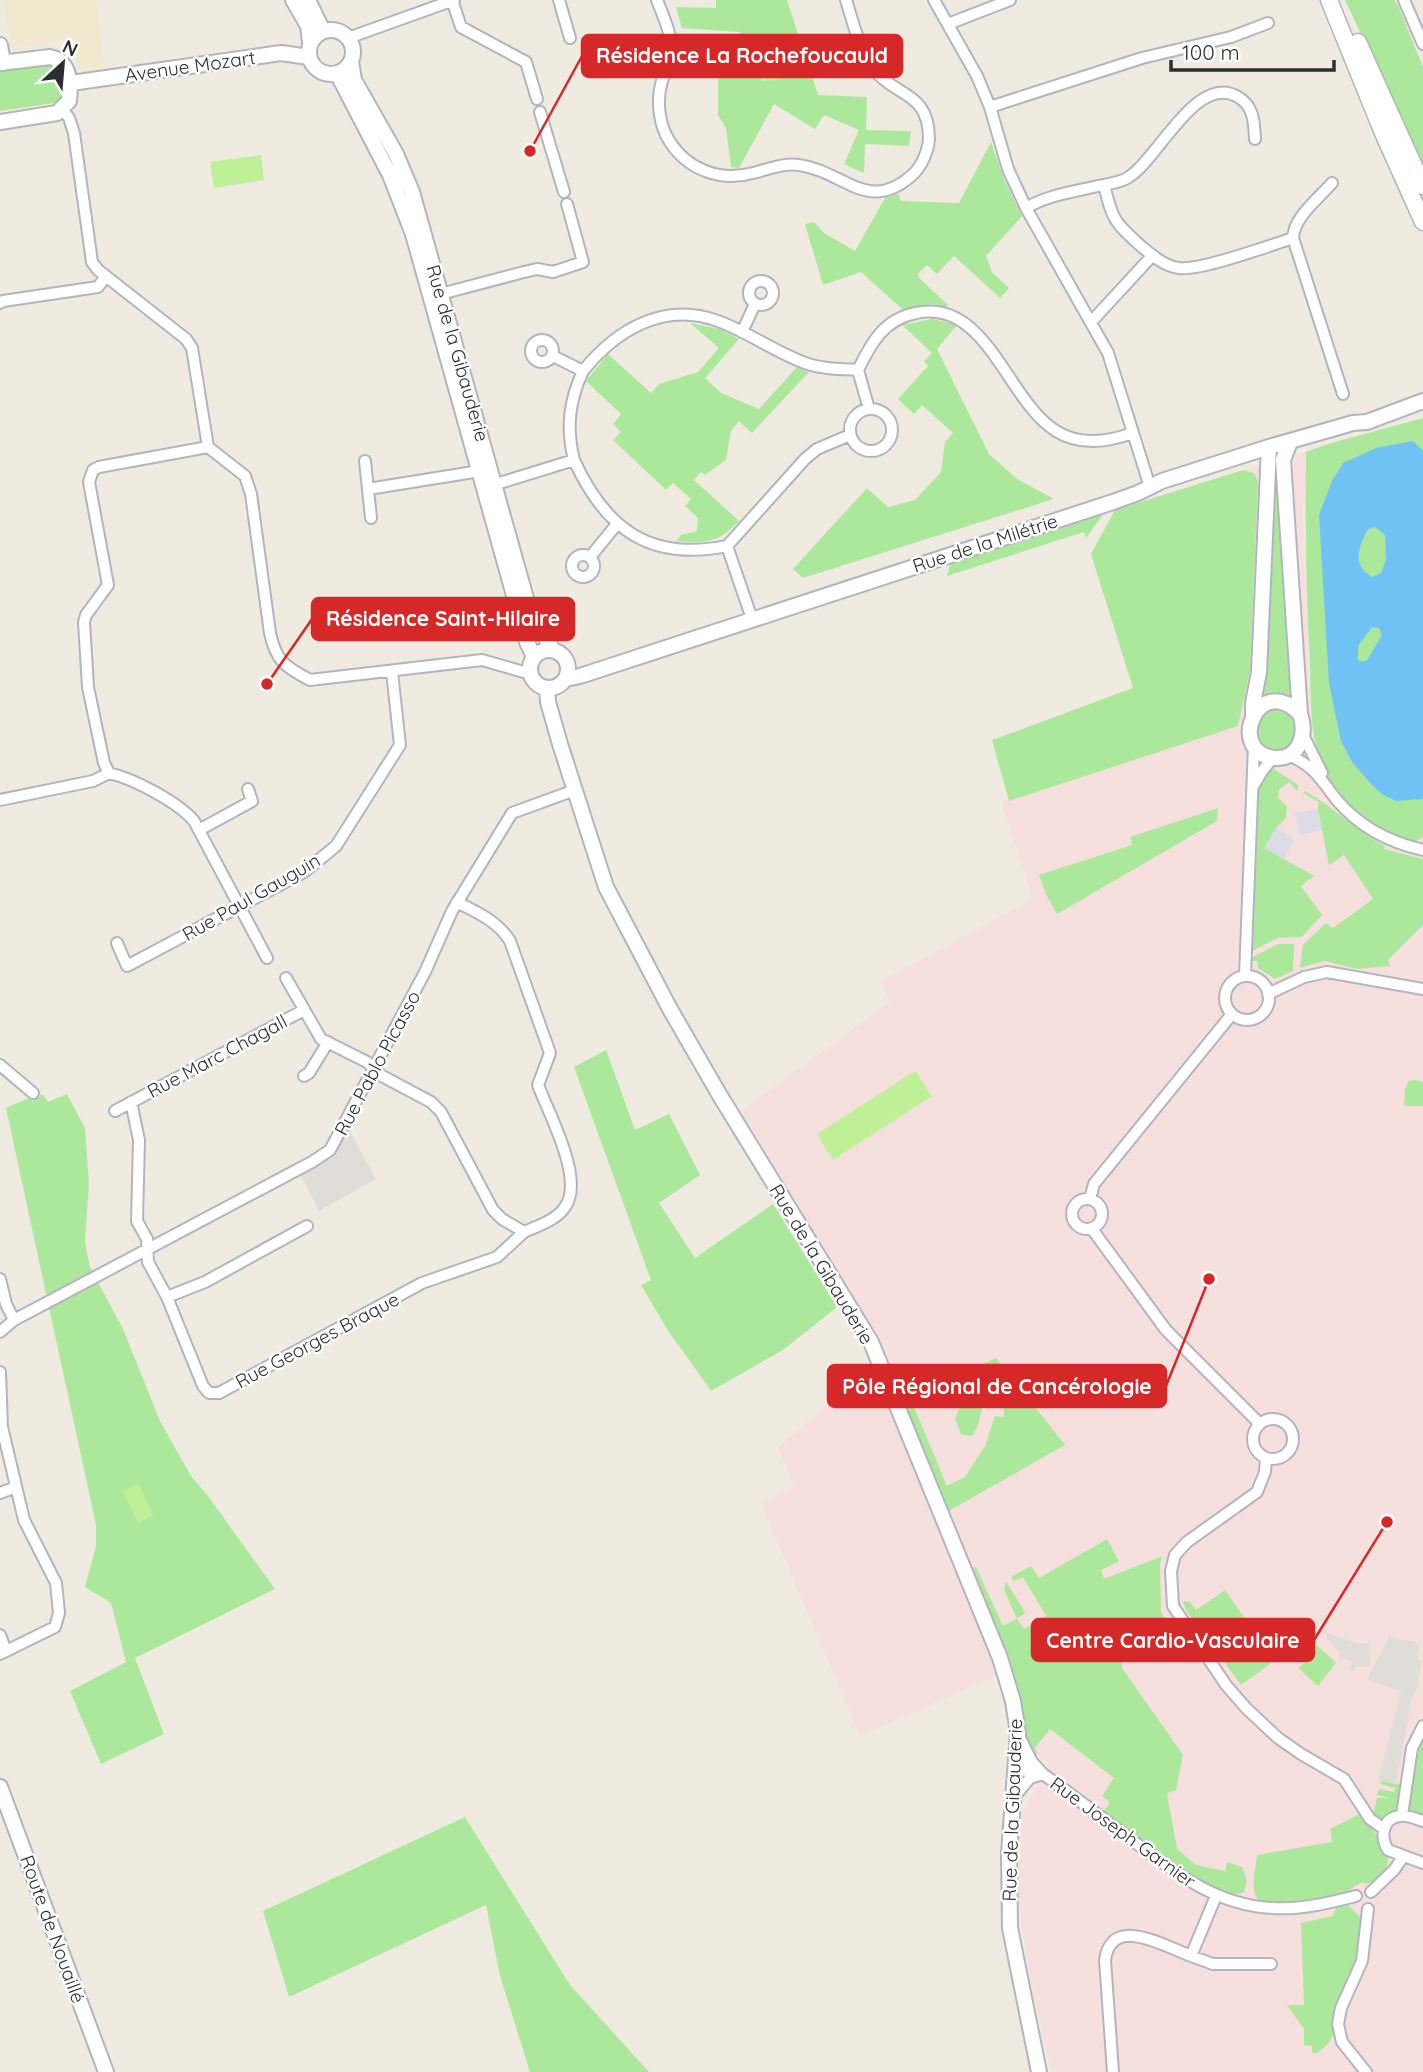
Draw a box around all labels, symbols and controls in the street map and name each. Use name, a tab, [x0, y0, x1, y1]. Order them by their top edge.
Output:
north arrow	[28, 28, 98, 98]
scale bar	[1171, 28, 1334, 72]
text: N	[59, 34, 82, 62]
callout: Résidence La Rochefoucauld	[582, 35, 902, 77]
text: 100 m	[1182, 39, 1240, 65]
text: Résidence La Rochefoucauld	[596, 42, 888, 68]
street label: Avenue Mozart	[123, 45, 257, 87]
street label: Rue de la Gibauderie	[421, 262, 495, 444]
street label: Rue de la Milétrie	[909, 508, 1061, 578]
callout: Résidence Saint-Hilaire	[312, 598, 574, 640]
text: Résidence Saint-Hilaire	[326, 605, 560, 631]
street label: Rue Paul Gauguin	[178, 848, 324, 946]
street label: Rue Pablo Picasso	[329, 987, 425, 1139]
street label: Rue Marc Chagall	[143, 1009, 291, 1103]
street label: Rue de la Gibauderie	[765, 1179, 879, 1349]
street label: Rue Georges Braque	[231, 1287, 403, 1393]
callout: Pôle Régional de Cancérologie	[828, 1365, 1166, 1407]
text: Pôle Régional de Cancérologie	[842, 1373, 1152, 1399]
callout: Centre Cardio-Vasculaire	[1032, 1619, 1314, 1661]
text: Centre Cardio-Vasculaire	[1046, 1627, 1300, 1653]
street label: Rue de la Gibauderie	[997, 1718, 1027, 1902]
street label: Rue Joseph Garnier	[1045, 1771, 1201, 1893]
street label: Route de Nouaillé	[15, 1852, 91, 2006]

